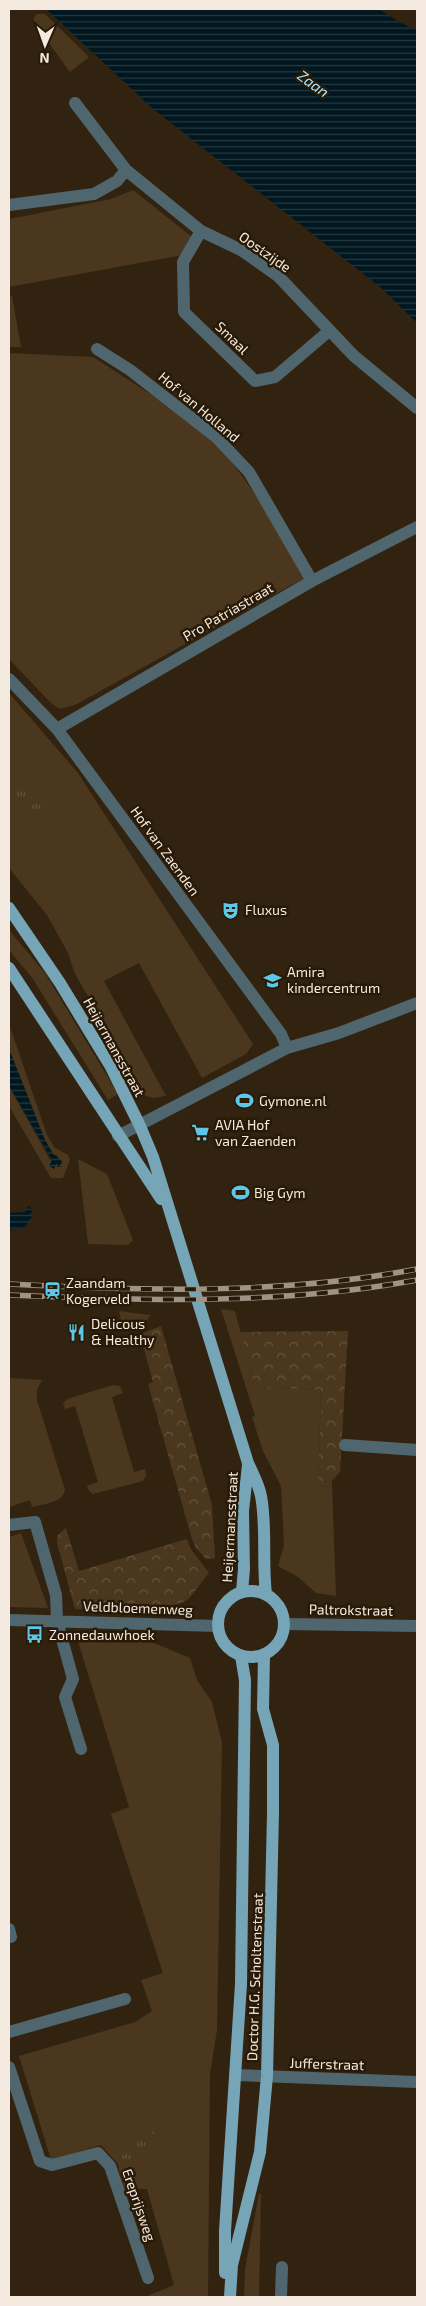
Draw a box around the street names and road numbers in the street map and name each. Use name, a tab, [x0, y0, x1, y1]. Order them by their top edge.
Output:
street label: Oostzijde	[236, 228, 294, 276]
street label: Smaal	[212, 318, 253, 358]
street label: Hof van Holland	[155, 368, 243, 446]
street label: Pro Patriastraat	[180, 579, 276, 644]
street label: Hof van Zaenden	[127, 803, 204, 899]
street label: Heijermansstraat	[80, 994, 149, 1099]
street label: Heijermansstraat	[218, 1471, 241, 1583]
street label: Veldbloemenweg	[83, 1597, 193, 1618]
street label: Paltrokstraat	[309, 1600, 393, 1619]
street label: Doctor H.G. Scholtenstraat	[243, 1893, 266, 2061]
street label: Jufferstraat	[290, 2054, 365, 2073]
street label: Ereprijsweg	[119, 2166, 160, 2243]

